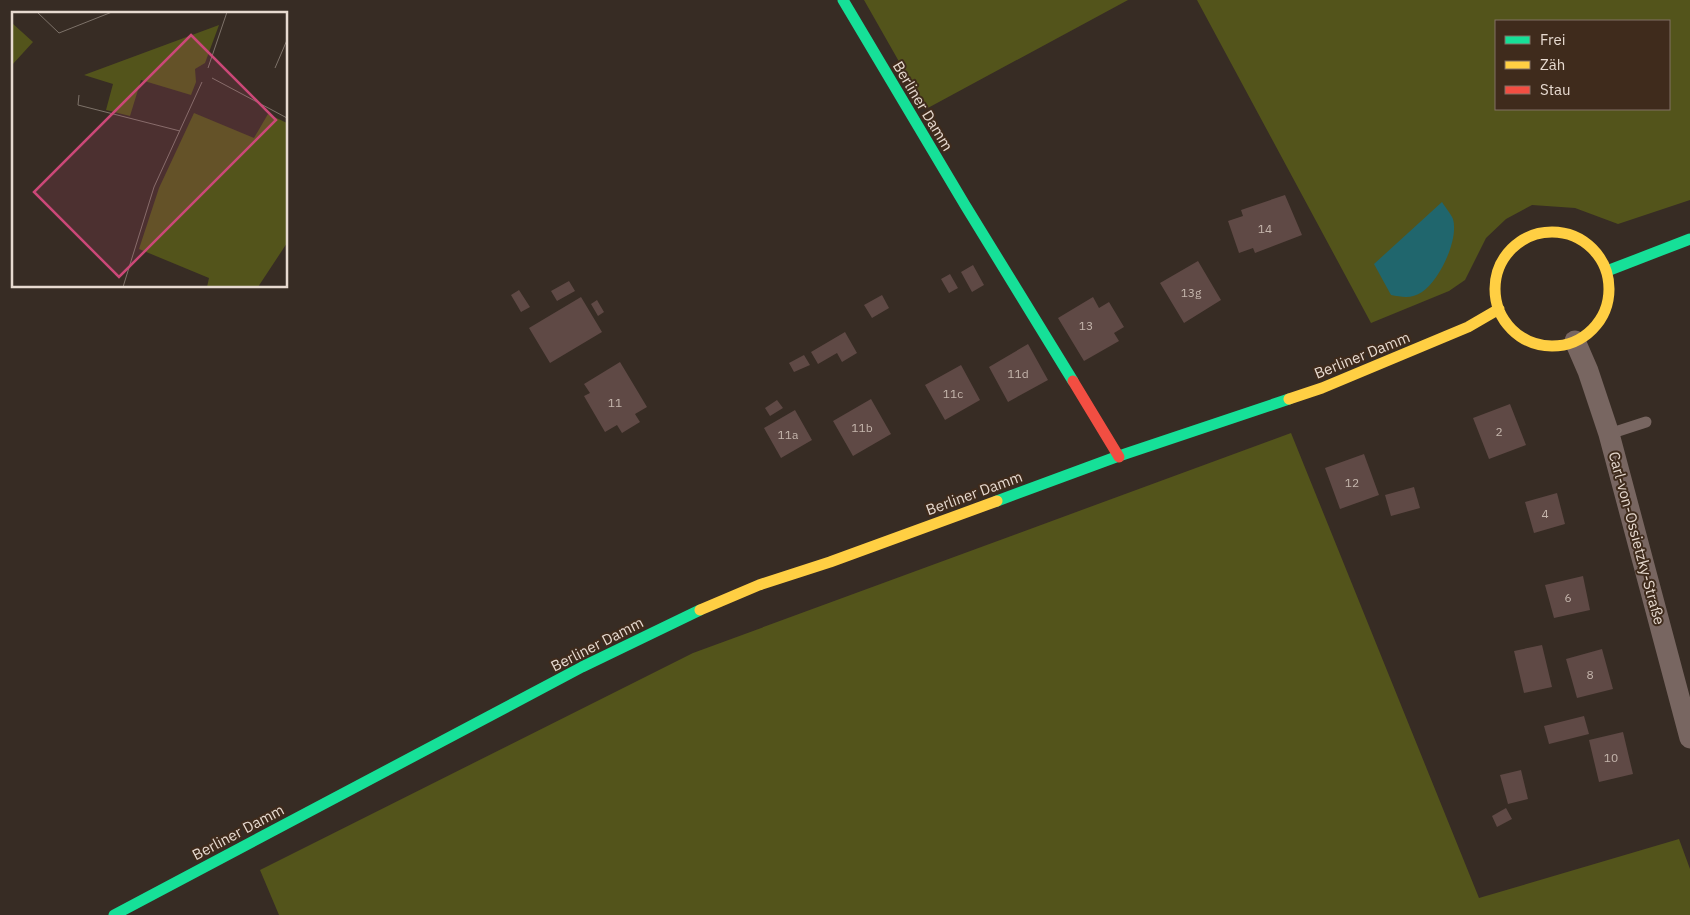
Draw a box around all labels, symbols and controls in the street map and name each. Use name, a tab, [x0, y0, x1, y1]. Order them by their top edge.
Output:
inset map	[12, 12, 288, 288]
legend	[1495, 20, 1670, 110]
text: Frei	[1540, 30, 1566, 49]
text: Zäh	[1540, 55, 1565, 74]
street label: Berliner Damm	[889, 58, 957, 154]
text: Stau	[1540, 80, 1571, 99]
house number: 14	[1258, 221, 1272, 236]
house number: 13g	[1181, 285, 1202, 300]
house number: 13	[1079, 318, 1093, 333]
street label: Berliner Damm	[1311, 327, 1413, 383]
house number: 11d	[1007, 366, 1029, 381]
house number: 11c	[943, 386, 963, 401]
house number: 11	[608, 395, 622, 410]
house number: 11b	[851, 420, 873, 435]
house number: 2	[1495, 424, 1503, 439]
house number: 11a	[778, 427, 799, 442]
street label: Carl-von-Ossietzky-Straße	[1605, 449, 1669, 627]
street label: Berliner Damm	[923, 467, 1025, 519]
house number: 12	[1345, 475, 1359, 490]
house number: 4	[1541, 506, 1549, 521]
house number: 6	[1564, 590, 1572, 605]
street label: Berliner Damm	[547, 613, 647, 675]
house number: 8	[1586, 667, 1594, 682]
house number: 10	[1604, 750, 1618, 765]
street label: Berliner Damm	[189, 800, 287, 864]

